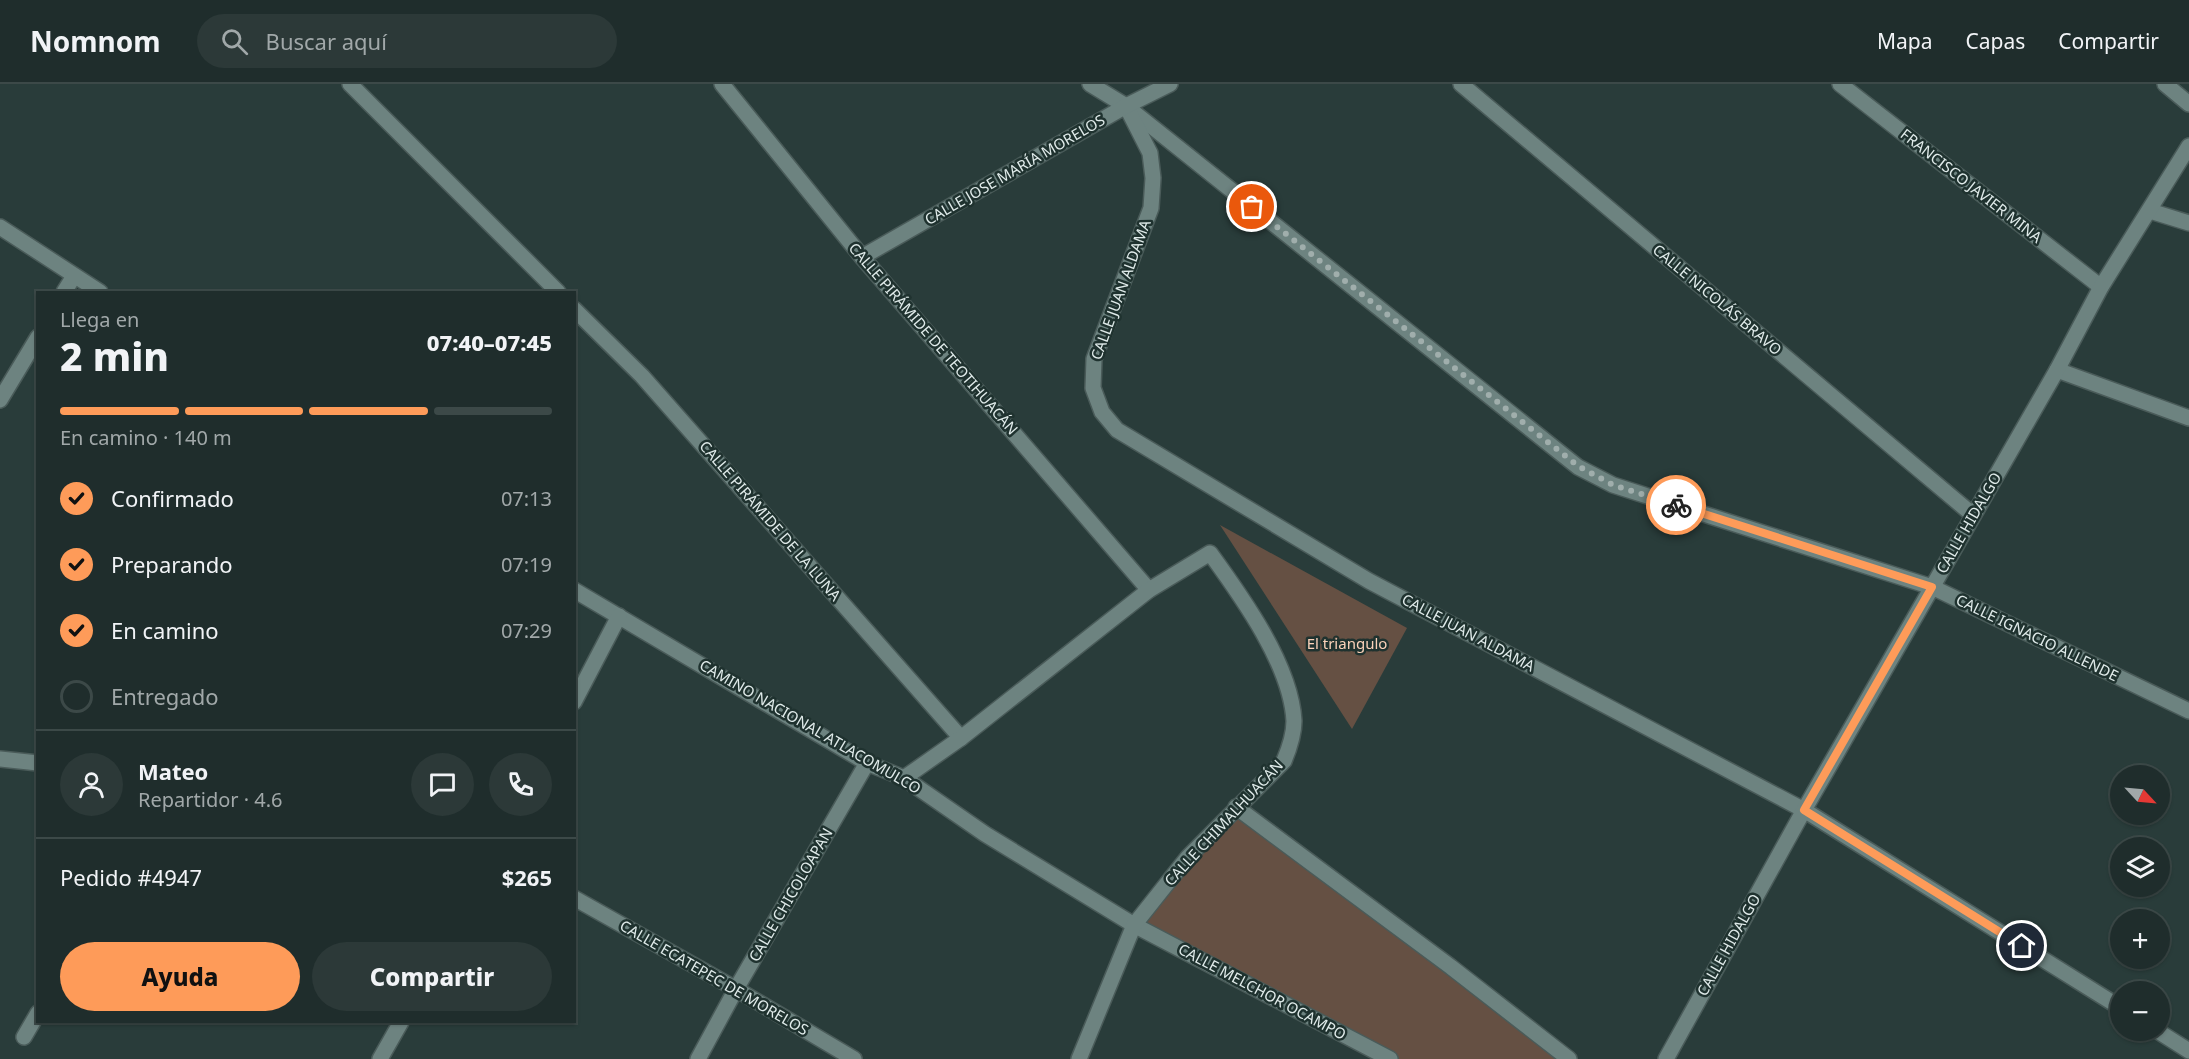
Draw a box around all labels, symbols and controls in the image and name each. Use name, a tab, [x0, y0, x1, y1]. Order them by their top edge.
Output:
search box	[197, 14, 617, 68]
text: Nomnom	[30, 22, 161, 60]
icon: search	[218, 25, 251, 58]
text: Buscar aquí	[266, 26, 387, 56]
text: Mapa	[1877, 27, 1933, 55]
text: Capas	[1966, 27, 2025, 55]
text: Compartir	[2058, 27, 2159, 55]
street label: CALLE JOSE MARÍA MORELOS	[921, 109, 1108, 229]
street label: FRANCISCO JAVIER MINA	[1897, 124, 2047, 247]
pin	[1226, 181, 1277, 232]
icon: bag	[1235, 190, 1268, 223]
street label: CALLE JUAN ALDAMA	[1085, 216, 1155, 362]
street label: CALLE PIRÁMIDE DE TEOTIHUACÁN	[845, 238, 1023, 439]
street label: CALLE NICOLÁS BRAVO	[1649, 239, 1786, 359]
text: Llega en	[60, 306, 139, 333]
text: 07:40–07:45	[427, 327, 552, 357]
text: 2 min	[60, 329, 169, 382]
text: En camino · 140 m	[60, 424, 232, 451]
street label: CALLE PIRÁMIDE DE LA LUNA	[696, 436, 846, 605]
street label: CALLE HIDALGO	[1931, 468, 2005, 577]
courier	[1646, 475, 1706, 535]
icon: check	[60, 482, 93, 515]
text: Confirmado	[111, 483, 234, 513]
text: 07:13	[501, 485, 552, 512]
icon: bike	[1660, 489, 1693, 522]
icon: check	[60, 548, 93, 581]
text: Preparando	[111, 549, 233, 579]
text: 07:19	[501, 551, 552, 578]
street label: CALLE JUAN ALDAMA	[1399, 589, 1539, 676]
street label: CALLE IGNACIO ALLENDE	[1953, 589, 2122, 685]
icon: check	[60, 614, 93, 647]
text: En camino	[111, 615, 219, 645]
text: 07:29	[501, 617, 552, 644]
park label: El triangulo	[1307, 633, 1387, 653]
street label: CAMINO NACIONAL ATLACOMULCO	[696, 654, 925, 798]
text: Entregado	[111, 681, 219, 711]
button: person	[60, 753, 123, 816]
button: chat	[411, 753, 474, 816]
button: phone	[489, 753, 552, 816]
street label: CALLE CHIMALHUACÁN	[1160, 755, 1287, 890]
text: Mateo	[138, 756, 208, 786]
north arrow	[2110, 765, 2170, 825]
map controls	[2110, 765, 2170, 1041]
text: Repartidor · 4.6	[138, 786, 283, 813]
street label: CALLE CHICOLOAPAN	[744, 824, 837, 965]
button: layers	[2110, 837, 2170, 897]
text: Pedido #4947	[60, 862, 202, 892]
text: $265	[502, 862, 552, 892]
street label: CALLE HIDALGO	[1692, 890, 1764, 999]
button: +	[2110, 909, 2170, 969]
street label: CALLE ECATEPEC DE MORELOS	[617, 915, 812, 1039]
pin	[1996, 920, 2047, 971]
icon: home	[2005, 929, 2038, 962]
street label: CALLE MELCHOR OCAMPO	[1175, 938, 1350, 1044]
button: Ayuda	[60, 942, 300, 1011]
button: Compartir	[312, 942, 552, 1011]
button: −	[2110, 981, 2170, 1041]

